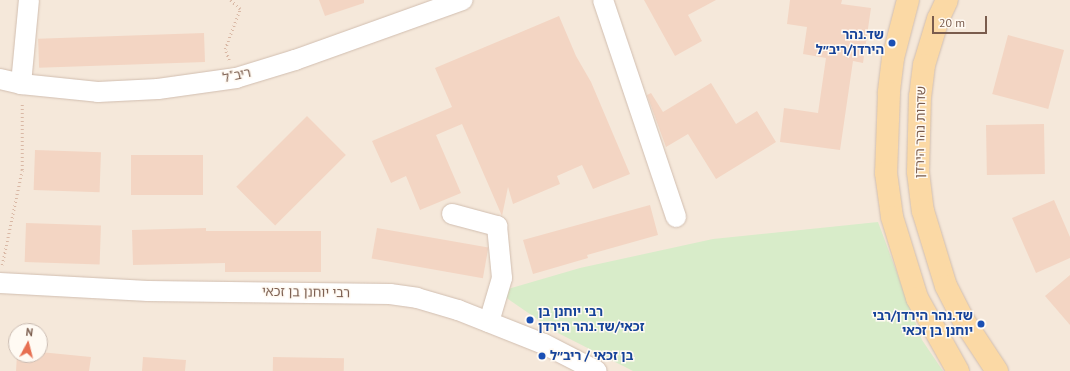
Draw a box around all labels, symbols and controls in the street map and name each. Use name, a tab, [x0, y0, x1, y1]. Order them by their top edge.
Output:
scale bar	[934, 8, 989, 34]
text: 20 m	[939, 15, 965, 30]
place label: שד.נהר הירדן/ריב״ל	[816, 28, 884, 59]
marker: שד.נהר הירדן/ריב״ל	[887, 38, 897, 48]
street label: ריב"ל	[222, 65, 252, 87]
street label: שדרות נהר הירדן	[912, 86, 930, 178]
street label: רבי יוחנן בן זכאי	[262, 284, 350, 302]
place label: רבי יוחנן בן זכאי/שד.נהר הירדן	[538, 305, 645, 336]
place label: שד.נהר הירדן/רבי יוחנן בן זכאי	[872, 309, 973, 340]
marker: רבי יוחנן בן זכאי/שד.נהר הירדן	[525, 315, 535, 325]
marker: שד.נהר הירדן/רבי יוחנן בן זכאי	[976, 319, 986, 329]
north arrow	[8, 323, 48, 363]
text: N	[25, 325, 34, 339]
place label: בן זכאי / ריב״ל	[550, 348, 633, 364]
marker: בן זכאי / ריב״ל	[537, 351, 547, 361]

